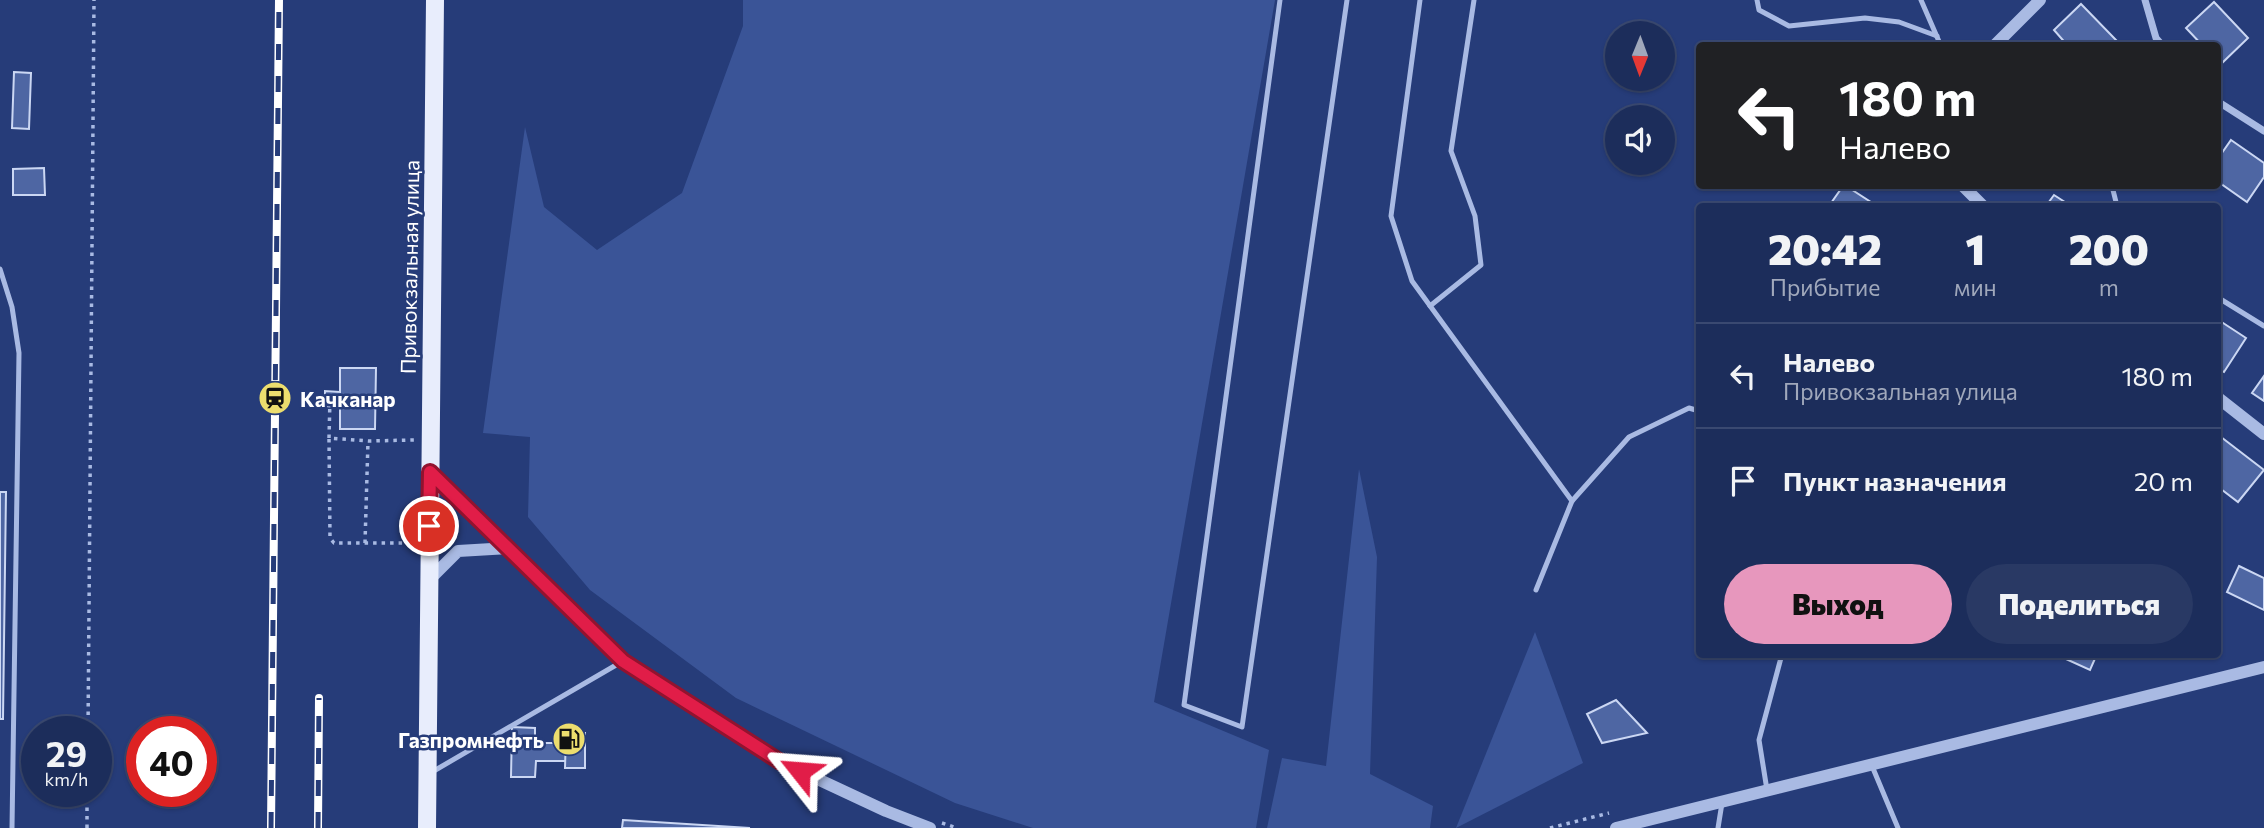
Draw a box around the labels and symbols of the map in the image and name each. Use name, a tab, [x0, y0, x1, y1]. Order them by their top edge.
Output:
north arrow	[1605, 21, 1675, 91]
street label: Привокзальная улица	[395, 160, 423, 374]
station icon: Качканар	[256, 379, 294, 417]
place label: Качканар	[300, 386, 396, 411]
pin	[399, 496, 459, 556]
speed limit sign: 40	[126, 716, 217, 807]
fuel station icon: Газпромнефть	[550, 720, 588, 758]
place label: Газпромнефть	[398, 727, 544, 752]
position arrow	[763, 734, 837, 808]

